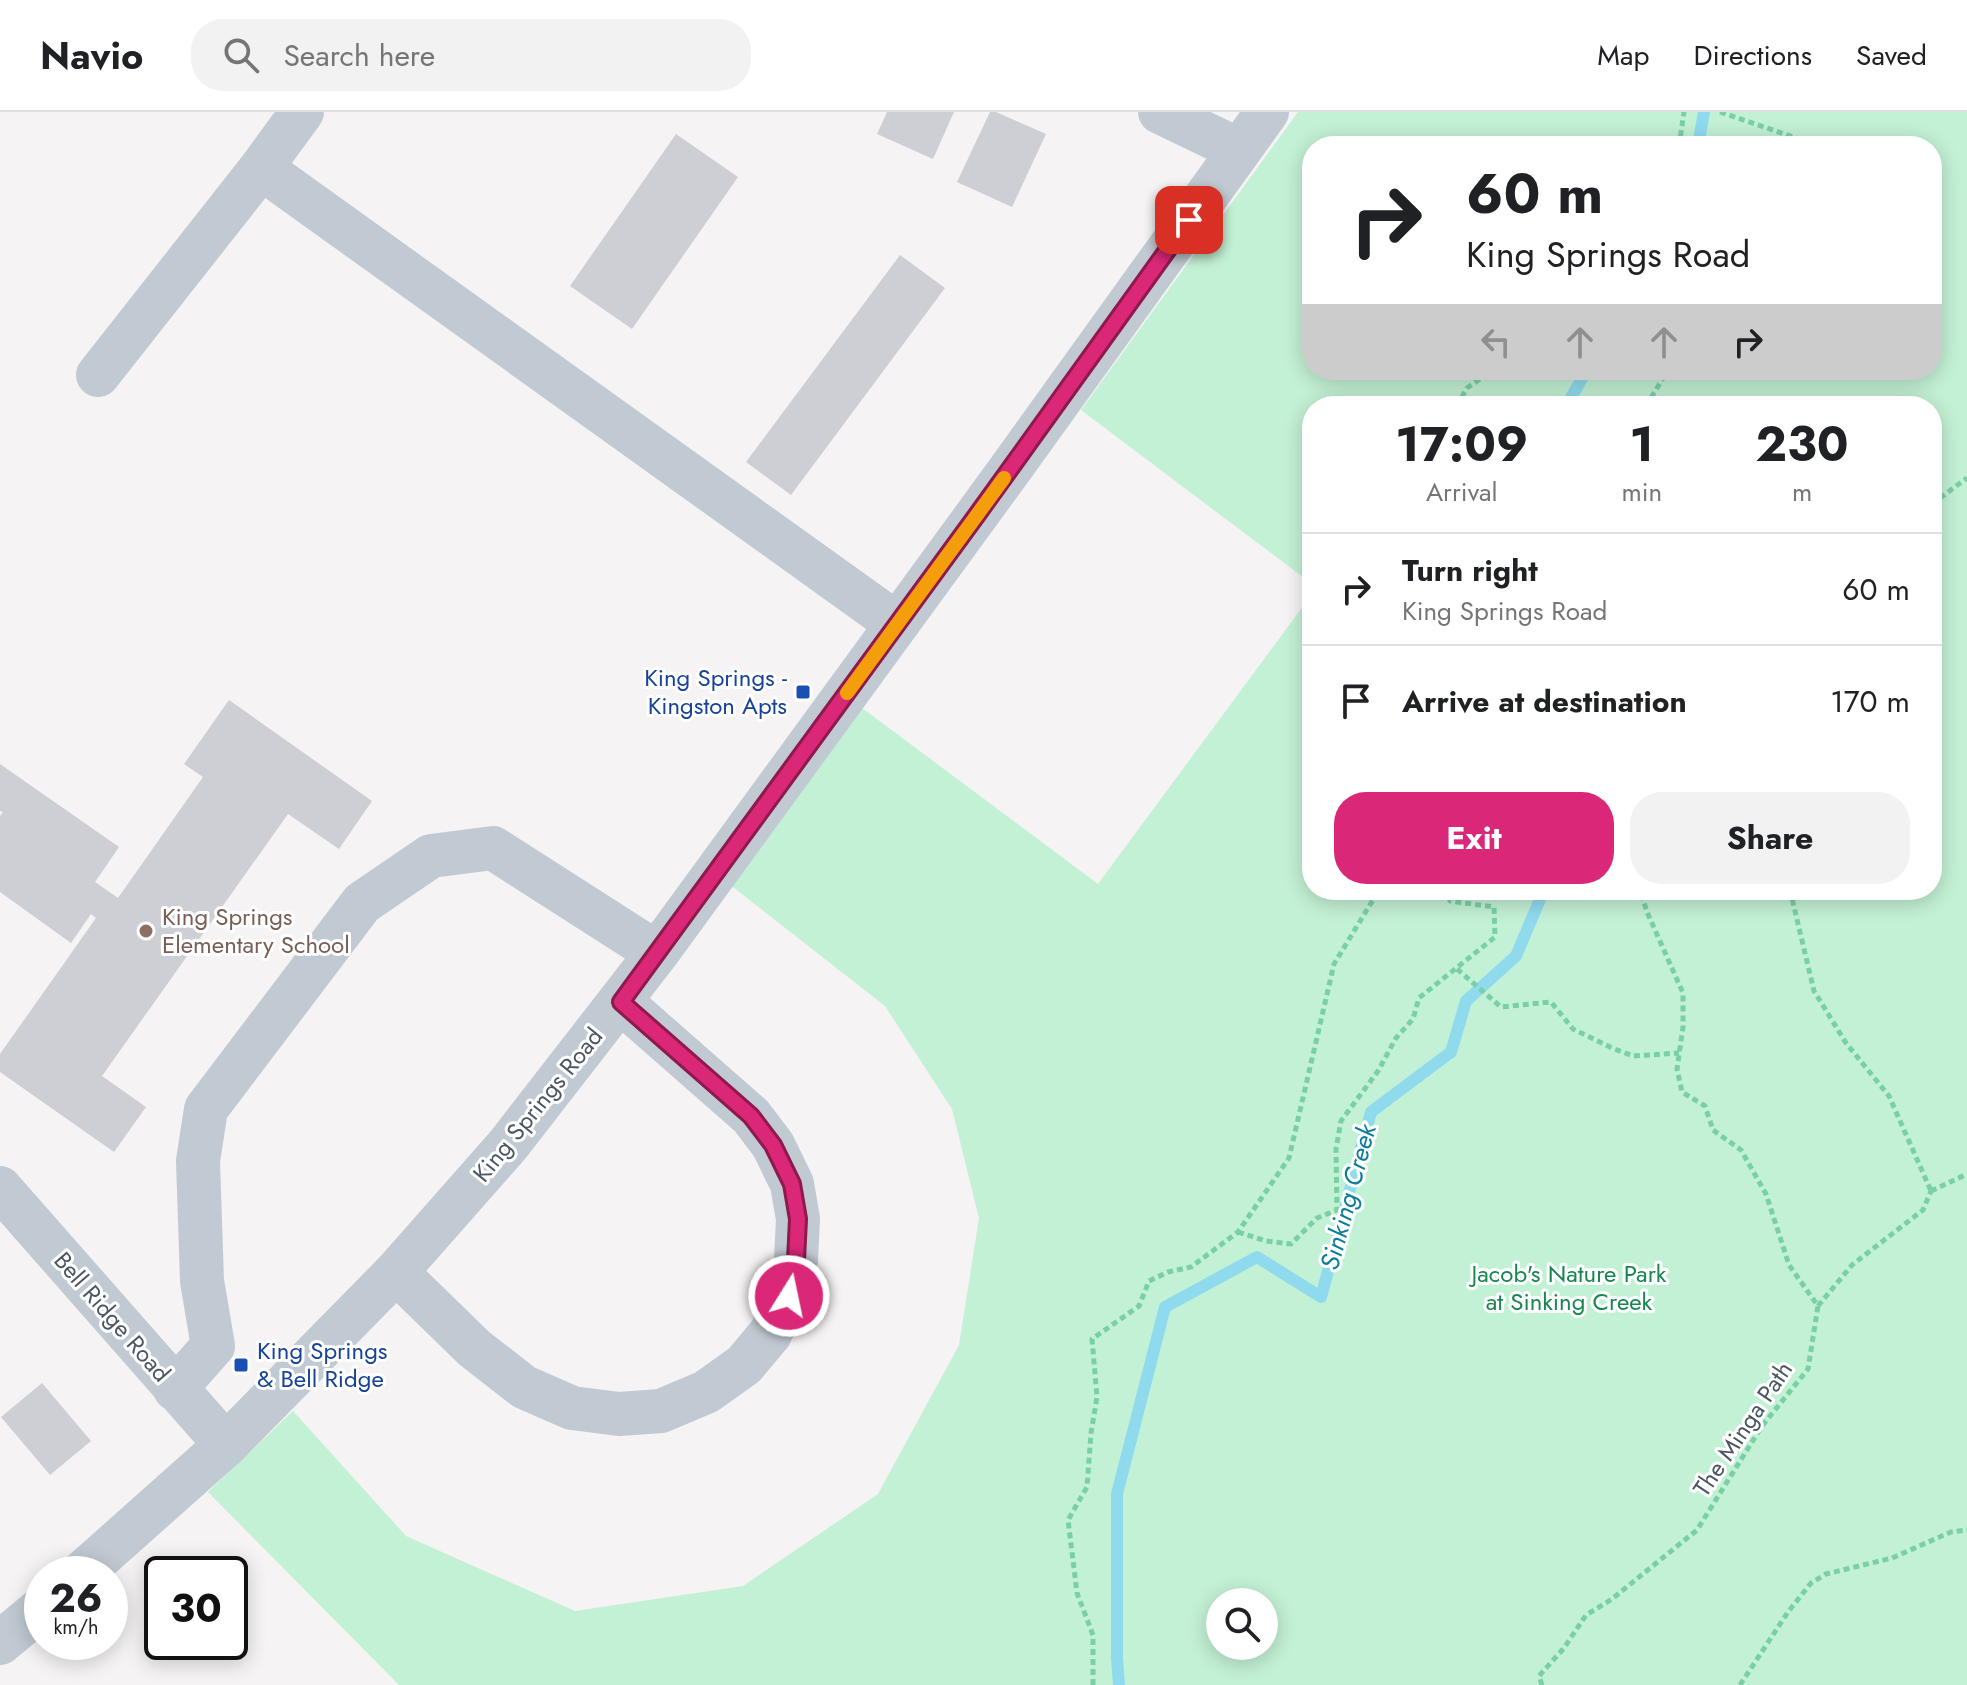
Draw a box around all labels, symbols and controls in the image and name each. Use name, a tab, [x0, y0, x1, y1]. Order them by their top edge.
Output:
search box	[191, 19, 751, 91]
text: Navio	[40, 28, 143, 83]
icon: search	[219, 33, 263, 77]
text: Search here	[283, 34, 435, 77]
text: Map	[1597, 35, 1649, 76]
text: Directions	[1693, 35, 1812, 76]
text: Saved	[1856, 35, 1927, 76]
text: 60 m	[1466, 153, 1603, 234]
icon: right	[1334, 168, 1438, 272]
pin	[1155, 186, 1223, 254]
icon: arrive	[1167, 198, 1211, 242]
text: King Springs Road	[1466, 228, 1750, 280]
icon: left	[1474, 320, 1518, 364]
icon: ahead	[1558, 320, 1602, 364]
icon: ahead	[1642, 320, 1686, 364]
icon: right	[1726, 320, 1770, 364]
text: 17:09	[1395, 410, 1528, 479]
text: 1	[1630, 410, 1654, 479]
text: 230	[1756, 410, 1849, 479]
text: Arrival	[1426, 473, 1498, 511]
text: min	[1621, 473, 1662, 511]
text: m	[1792, 473, 1812, 511]
text: Turn right	[1402, 549, 1538, 592]
icon: right	[1334, 567, 1378, 611]
text: 60 m	[1842, 568, 1910, 611]
text: King Springs Road	[1402, 592, 1607, 630]
place label: King Springs - Kingston Apts	[644, 660, 787, 723]
icon: arrive	[1334, 679, 1378, 723]
text: Arrive at destination	[1402, 680, 1687, 723]
text: 170 m	[1830, 680, 1910, 723]
marker: King Springs - Kingston Apts	[794, 683, 812, 701]
button: Exit	[1334, 792, 1614, 884]
button: Share	[1630, 792, 1910, 884]
place label: King Springs Elementary School	[162, 899, 350, 962]
marker: King Springs Elementary School	[137, 922, 155, 940]
street label: King Springs Road	[464, 1020, 611, 1189]
water label: Sinking Creek	[1310, 1118, 1386, 1274]
street label: Bell Ridge Road	[46, 1244, 179, 1389]
position arrow	[747, 1254, 831, 1338]
park label: Jacob's Nature Park at Sinking Creek	[1469, 1256, 1667, 1319]
place label: King Springs & Bell Ridge	[257, 1333, 388, 1396]
street label: The Minga Path	[1684, 1354, 1801, 1503]
marker: King Springs & Bell Ridge	[232, 1356, 250, 1374]
speed limit sign: 30	[144, 1556, 248, 1660]
text: 26	[50, 1569, 103, 1627]
map controls	[1206, 1588, 1278, 1660]
button: search	[1206, 1588, 1278, 1660]
text: km/h	[53, 1613, 99, 1642]

